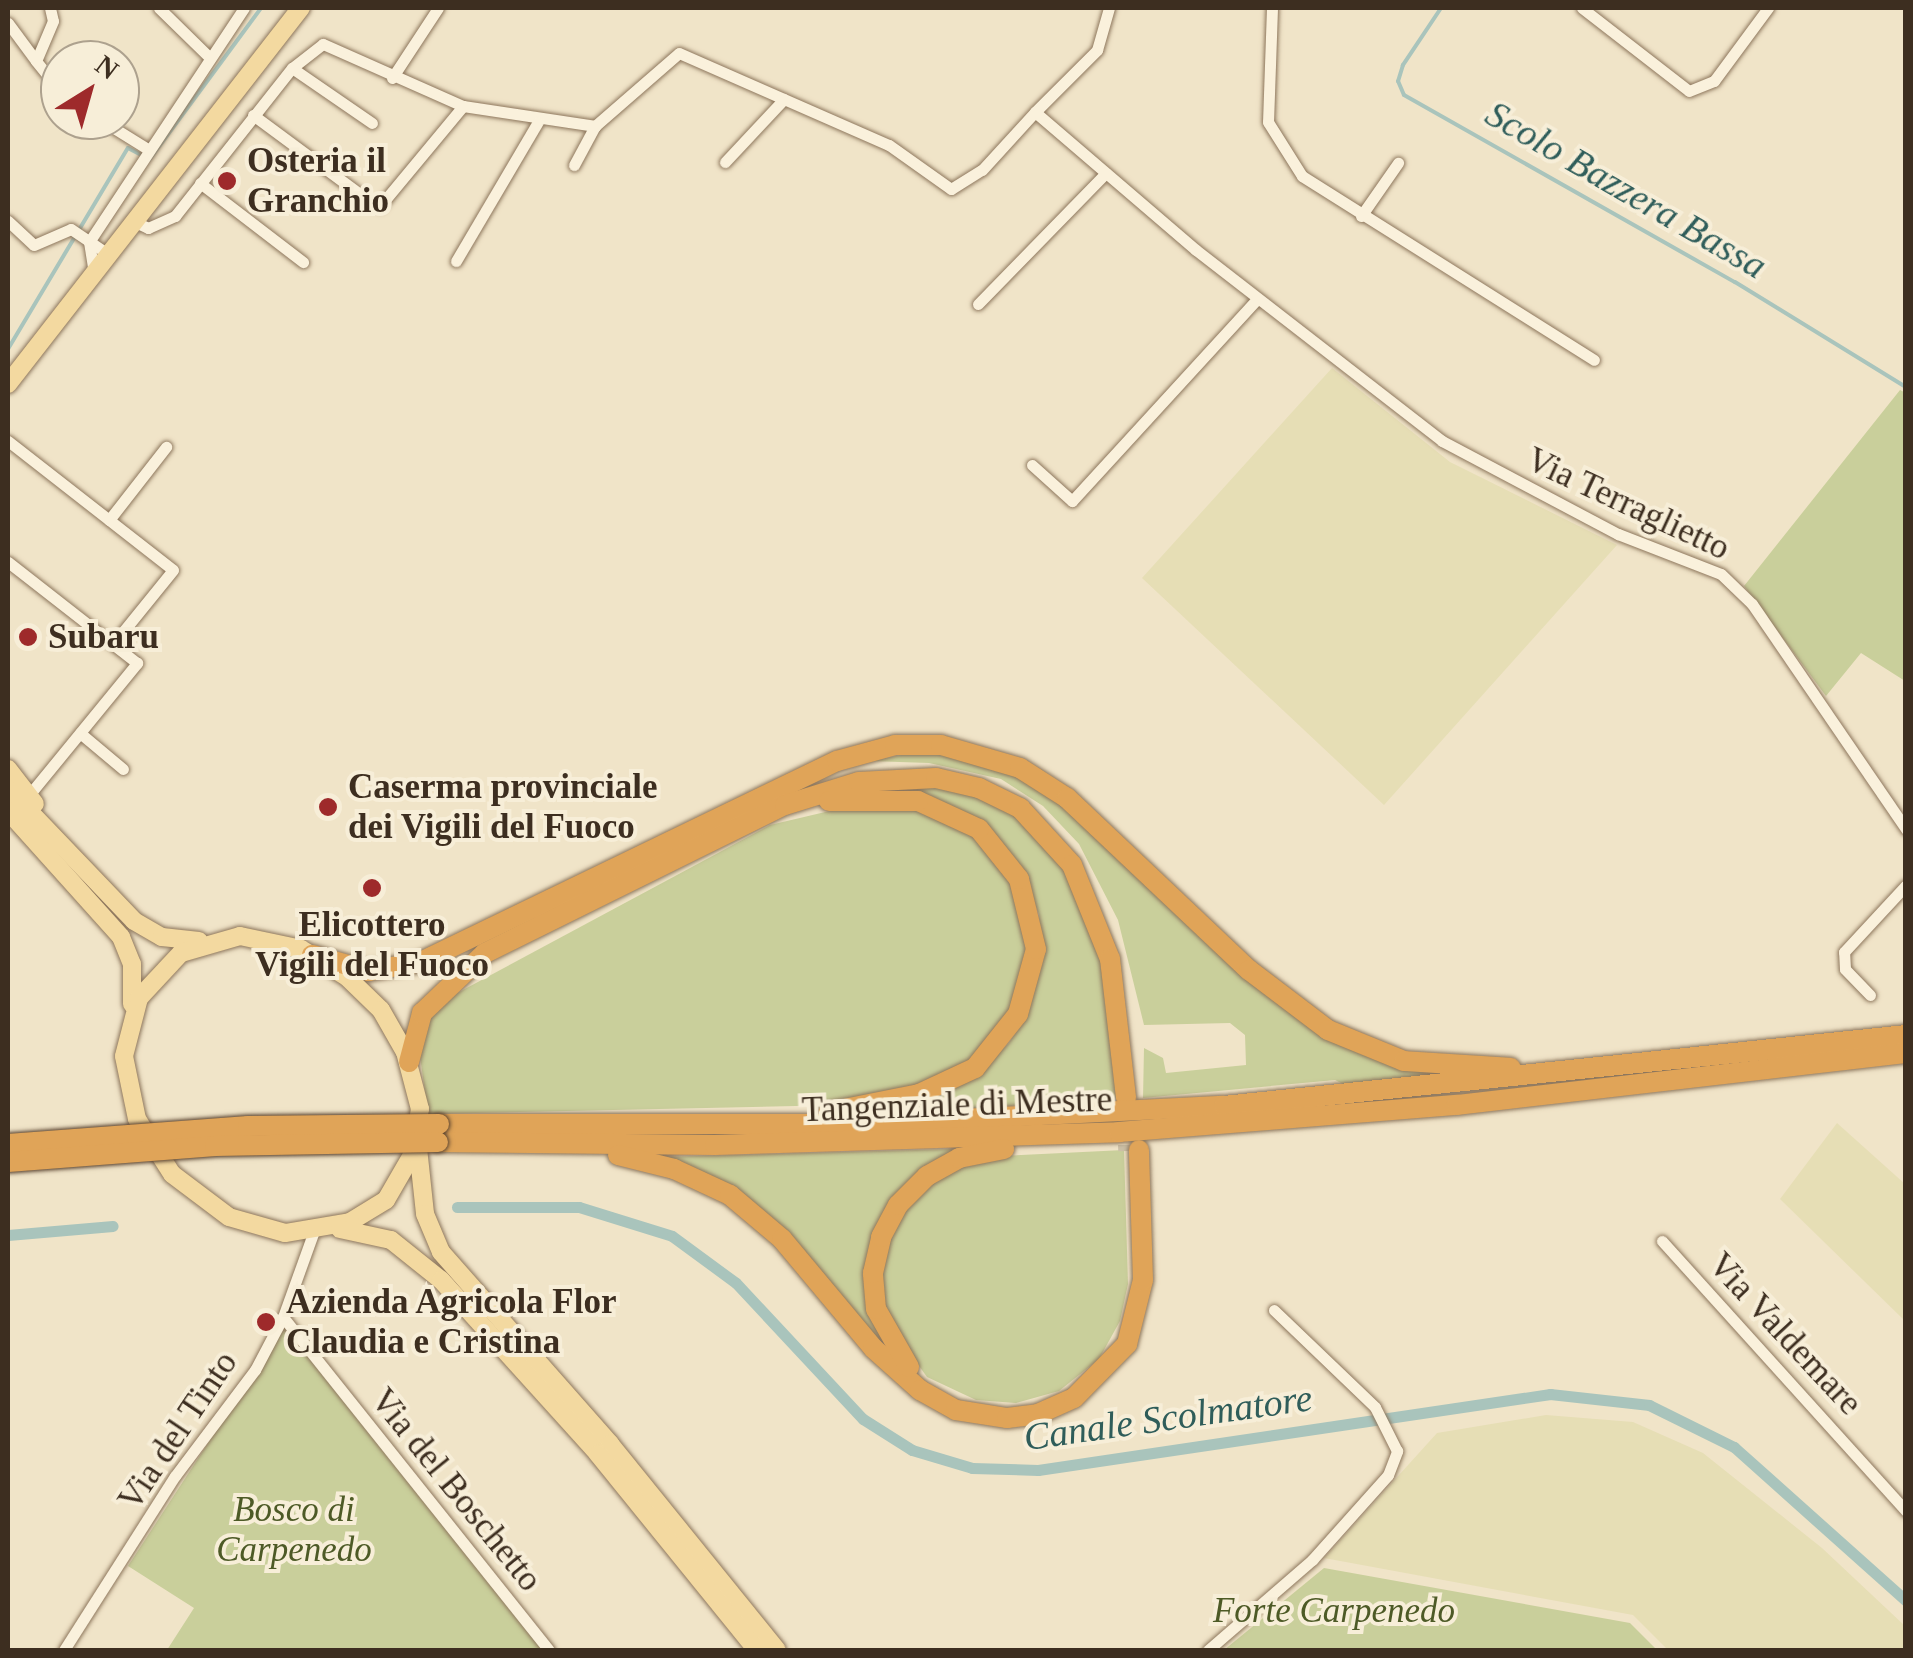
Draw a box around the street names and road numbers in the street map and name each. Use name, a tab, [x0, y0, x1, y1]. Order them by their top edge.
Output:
street label: Via Terraglietto	[1519, 438, 1737, 570]
street label: Tangenziale di Mestre	[801, 1079, 1113, 1131]
street label: Via Valdemare	[1699, 1244, 1871, 1424]
street label: Via del Tinto	[109, 1343, 247, 1519]
street label: Via del Boschetto	[361, 1380, 551, 1600]

